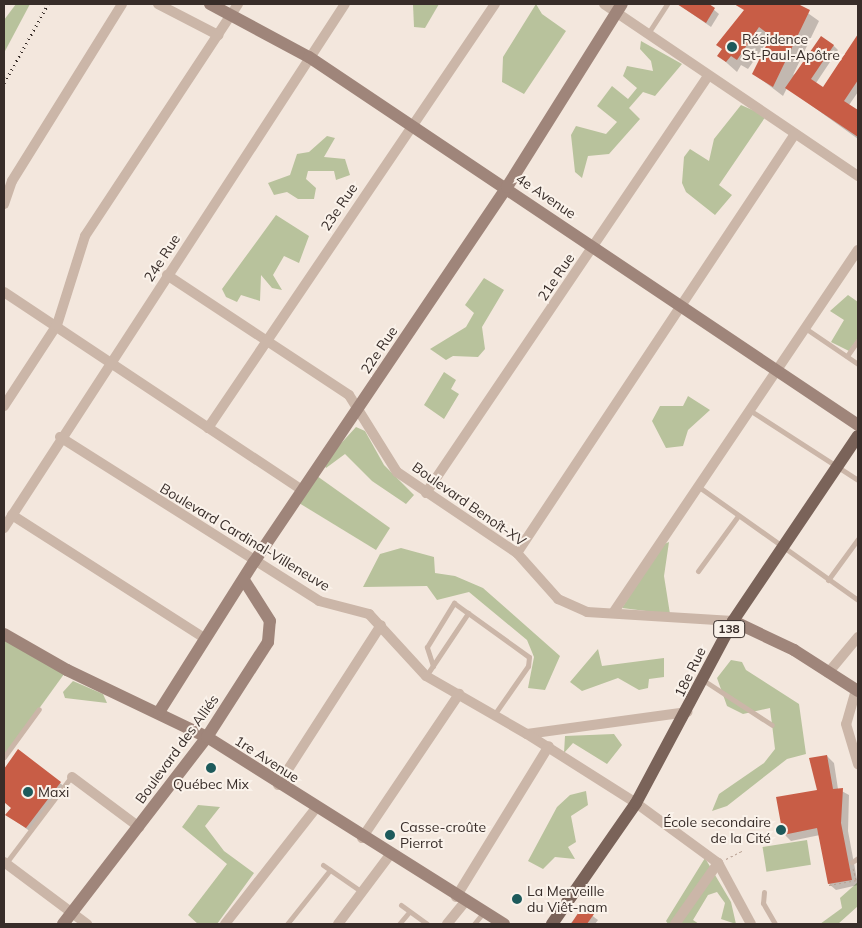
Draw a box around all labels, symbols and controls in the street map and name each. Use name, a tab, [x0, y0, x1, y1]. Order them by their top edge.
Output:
place label: Résidence St-Paul-Apôtre	[742, 31, 840, 64]
marker: Résidence St-Paul-Apôtre	[726, 41, 738, 53]
street label: 4e Avenue	[513, 170, 579, 222]
street label: 23e Rue	[317, 180, 361, 234]
street label: 24e Rue	[140, 231, 184, 285]
street label: 21e Rue	[534, 250, 578, 304]
street label: 22e Rue	[357, 323, 401, 377]
street label: Boulevard Benoît-XV	[409, 458, 529, 550]
street label: Boulevard Cardinal-Villeneuve	[157, 480, 333, 594]
road number: 138	[713, 620, 745, 638]
street label: 18e Rue	[671, 644, 709, 700]
street label: Boulevard des Alliés	[132, 691, 222, 807]
street label: 1re Avenue	[232, 732, 302, 786]
marker: Québec Mix	[205, 762, 217, 774]
place label: Québec Mix	[173, 776, 249, 792]
place label: Maxi	[38, 784, 69, 800]
marker: Maxi	[22, 786, 34, 798]
place label: École secondaire de la Cité	[663, 814, 771, 846]
place label: Casse-croûte Pierrot	[400, 819, 486, 852]
marker: École secondaire de la Cité	[775, 824, 787, 836]
marker: Casse-croûte Pierrot	[384, 829, 396, 841]
place label: La Merveille du Viêt-nam	[527, 883, 607, 916]
marker: La Merveille du Viêt-nam	[511, 893, 523, 905]

